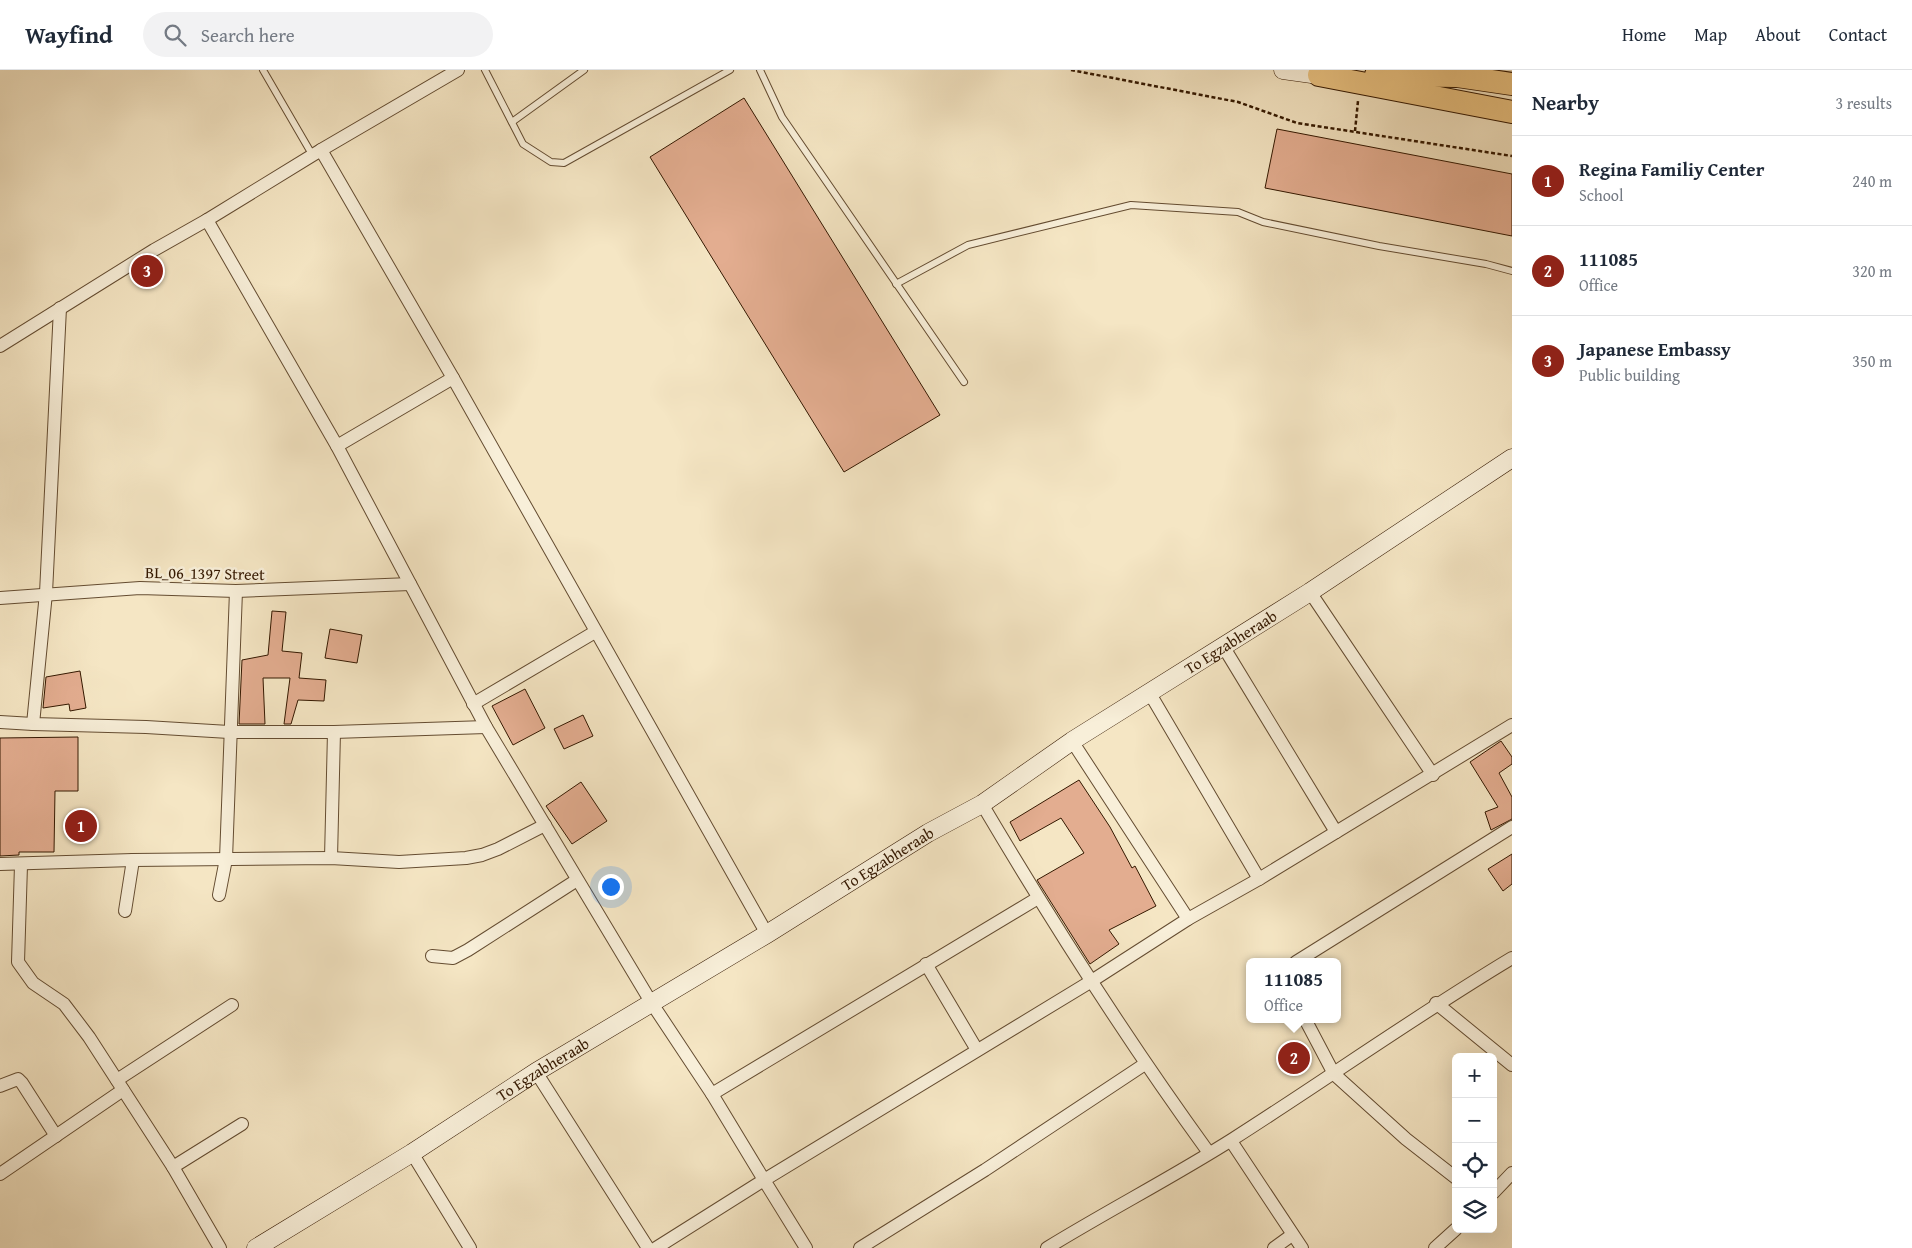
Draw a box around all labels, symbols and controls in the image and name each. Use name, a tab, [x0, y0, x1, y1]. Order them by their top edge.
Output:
search box	[143, 12, 493, 57]
text: Wayfind	[25, 17, 113, 52]
icon: search	[161, 21, 189, 49]
text: Search here	[201, 21, 295, 49]
text: Home	[1622, 21, 1666, 48]
text: Map	[1694, 21, 1727, 48]
text: About	[1755, 21, 1801, 48]
text: Contact	[1829, 21, 1887, 48]
text: Nearby	[1532, 87, 1599, 118]
text: 3 results	[1835, 91, 1892, 115]
text: Regina Familiy Center	[1579, 155, 1764, 183]
text: 1	[1544, 169, 1552, 193]
text: 240 m	[1852, 169, 1892, 193]
text: School	[1579, 183, 1623, 207]
text: 111085	[1579, 245, 1638, 273]
pin: 3	[131, 252, 163, 290]
text: 2	[1544, 259, 1552, 283]
text: 320 m	[1852, 259, 1892, 283]
text: Office	[1579, 273, 1618, 297]
text: Japanese Embassy	[1579, 335, 1731, 363]
text: 3	[1544, 349, 1552, 373]
text: 350 m	[1852, 349, 1892, 373]
text: Public building	[1579, 363, 1680, 387]
street label: BL_06_1397 Street	[145, 560, 265, 586]
street label: To Egzabheraab	[1179, 604, 1281, 680]
pin: 1	[65, 807, 97, 845]
street label: To Egzabheraab	[836, 820, 938, 897]
your location	[598, 874, 624, 900]
popup	[1246, 958, 1341, 1023]
text: 111085	[1264, 965, 1323, 993]
text: Office	[1264, 993, 1303, 1017]
street label: To Egzabheraab	[491, 1031, 594, 1107]
pin: 2	[1278, 1039, 1310, 1077]
map controls	[1452, 1053, 1497, 1233]
button: +	[1452, 1053, 1497, 1098]
button: −	[1452, 1098, 1497, 1143]
button: locate	[1452, 1143, 1497, 1188]
button: layers	[1452, 1188, 1497, 1233]

